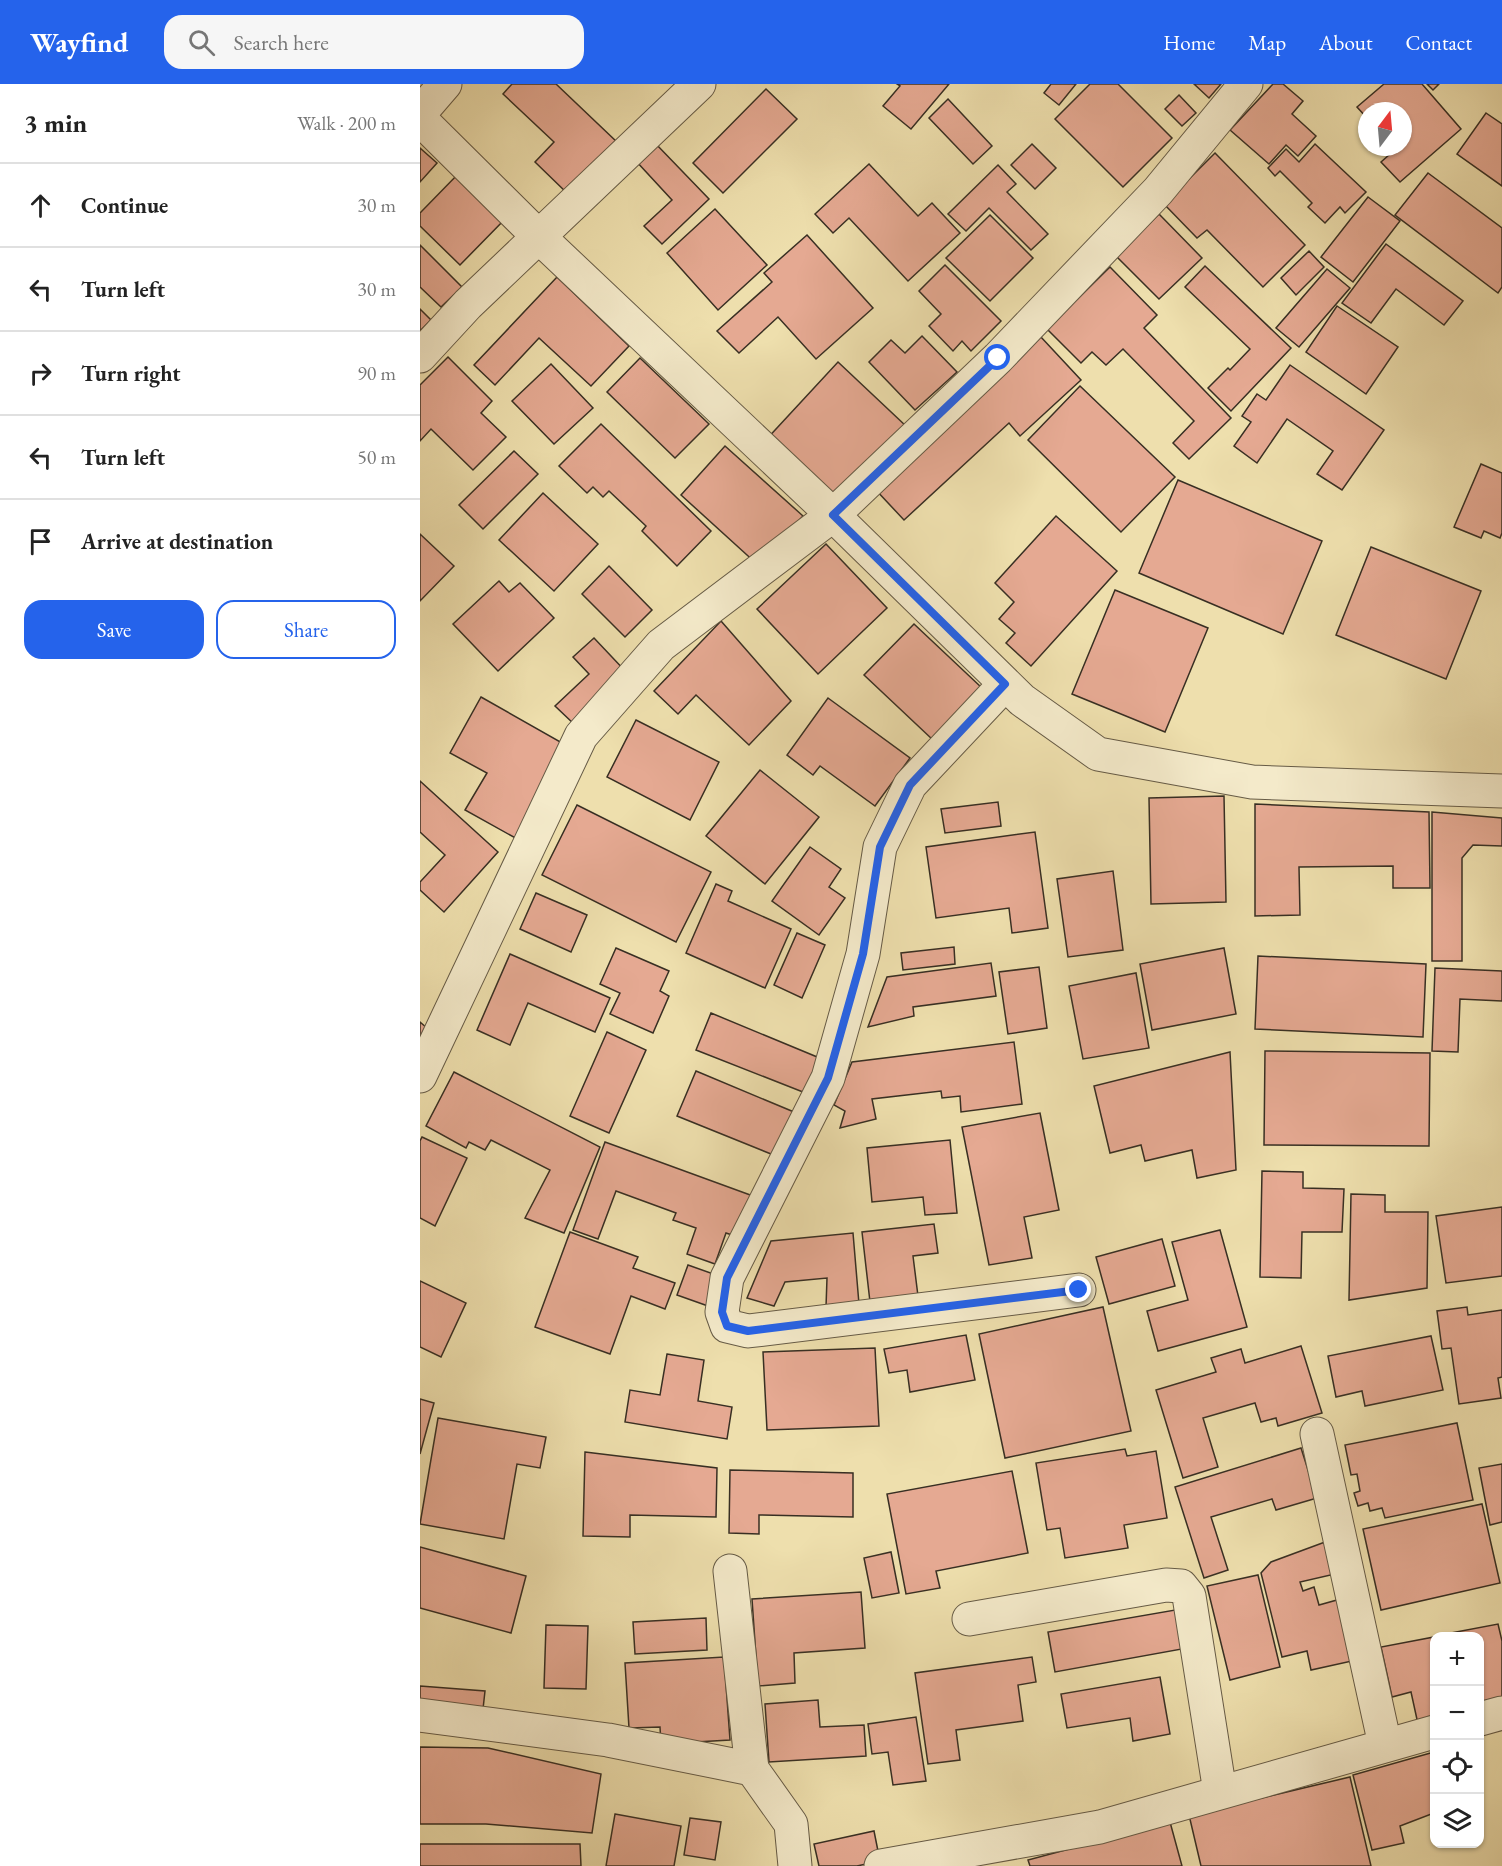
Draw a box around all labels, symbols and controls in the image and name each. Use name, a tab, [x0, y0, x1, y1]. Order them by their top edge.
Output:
search box	[164, 15, 584, 69]
text: Wayfind	[30, 24, 128, 60]
icon: search	[185, 26, 218, 59]
text: Search here	[233, 28, 329, 57]
text: Home	[1163, 29, 1215, 56]
text: Map	[1248, 29, 1286, 56]
text: About	[1319, 29, 1372, 56]
text: Contact	[1405, 29, 1472, 56]
north arrow	[1358, 102, 1412, 156]
text: 3 min	[24, 106, 87, 140]
text: Walk · 200 m	[297, 110, 396, 136]
icon: ahead	[24, 189, 57, 222]
text: Continue	[81, 191, 168, 220]
text: 30 m	[357, 192, 396, 218]
icon: left	[24, 273, 57, 306]
text: Turn left	[81, 275, 165, 304]
text: 30 m	[357, 276, 396, 302]
route start	[984, 344, 1010, 370]
icon: right	[24, 357, 57, 390]
text: Turn right	[81, 359, 180, 388]
text: 90 m	[357, 360, 396, 386]
icon: left	[24, 441, 57, 474]
text: Turn left	[81, 443, 165, 472]
text: 50 m	[357, 444, 396, 470]
icon: arrive	[24, 525, 57, 558]
text: Arrive at destination	[81, 527, 273, 556]
button: Save	[24, 600, 204, 659]
button: Share	[216, 600, 396, 659]
route end	[1065, 1276, 1091, 1302]
map controls	[1430, 1632, 1484, 1848]
button: +	[1430, 1632, 1484, 1686]
button: −	[1430, 1686, 1484, 1740]
button: locate	[1430, 1740, 1484, 1794]
button: layers	[1430, 1794, 1484, 1848]

